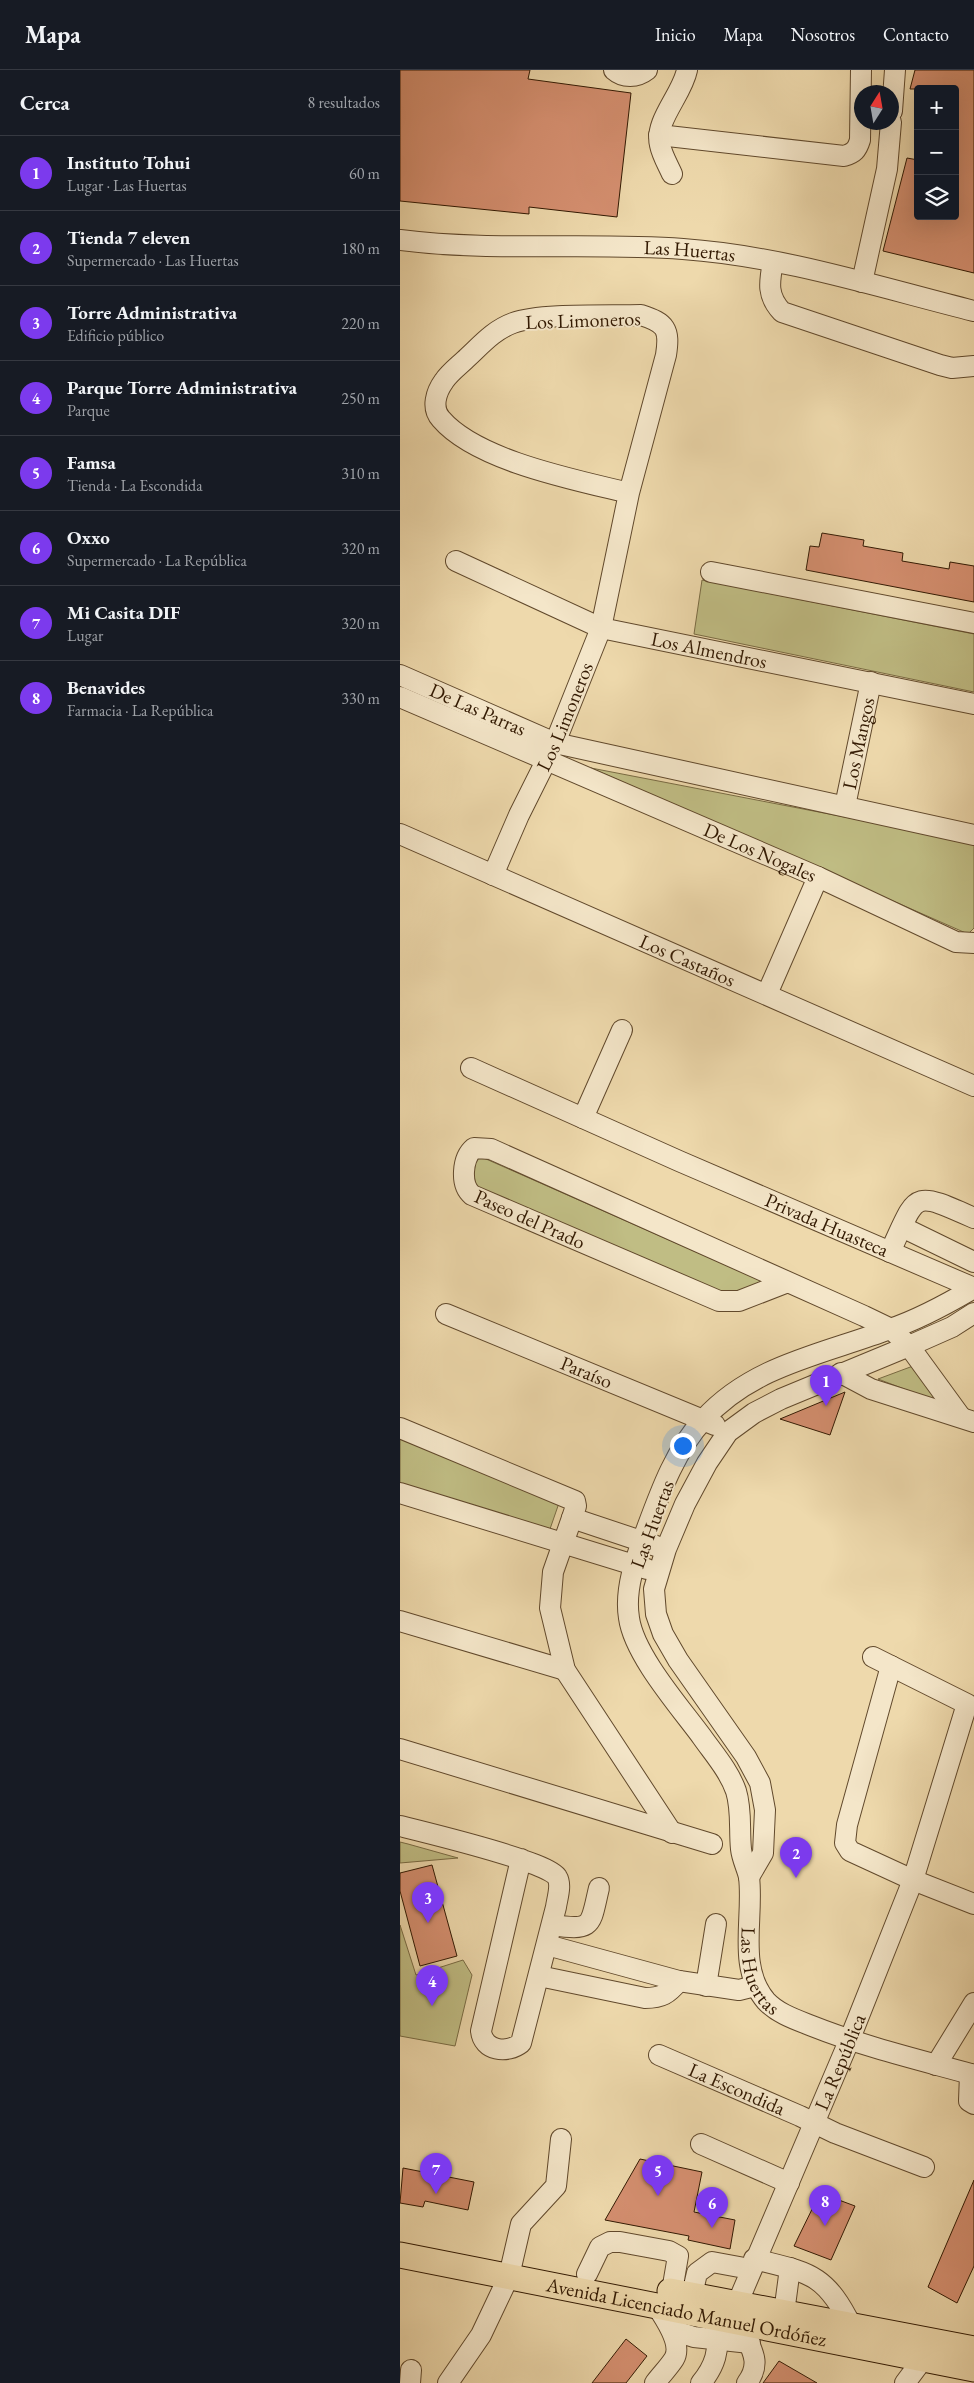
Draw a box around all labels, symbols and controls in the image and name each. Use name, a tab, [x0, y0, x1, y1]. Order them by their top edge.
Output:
text: Mapa	[25, 19, 81, 50]
text: Inicio	[655, 23, 696, 46]
text: Mapa	[724, 23, 763, 46]
text: Nosotros	[791, 23, 855, 46]
text: Contacto	[883, 23, 949, 46]
north arrow	[854, 85, 899, 130]
map controls	[914, 85, 959, 220]
button: +	[914, 85, 959, 130]
text: Cerca	[20, 89, 70, 116]
text: 8 resultados	[308, 92, 380, 113]
button: −	[914, 130, 959, 175]
text: Instituto Tohui	[67, 150, 190, 175]
text: 1	[32, 163, 40, 184]
text: 60 m	[349, 163, 380, 184]
text: Lugar · Las Huertas	[67, 175, 187, 196]
button: layers	[914, 175, 959, 220]
text: Tienda 7 eleven	[67, 225, 190, 250]
street label: Las Huertas	[643, 234, 737, 268]
text: 2	[32, 238, 40, 259]
text: 180 m	[341, 238, 380, 259]
text: Supermercado · Las Huertas	[67, 250, 239, 271]
text: Torre Administrativa	[67, 300, 237, 325]
street label: Los Limoneros	[525, 305, 641, 335]
text: 3	[32, 313, 40, 334]
text: 220 m	[341, 313, 380, 334]
text: Edificio público	[67, 325, 164, 346]
text: Parque Torre Administrativa	[67, 375, 297, 400]
text: 4	[32, 388, 40, 409]
text: 250 m	[341, 388, 380, 409]
text: Parque	[67, 400, 110, 421]
text: Famsa	[67, 450, 116, 475]
text: 5	[32, 463, 40, 484]
text: 310 m	[341, 463, 380, 484]
text: Tienda · La Escondida	[67, 475, 203, 496]
text: Oxxo	[67, 525, 110, 550]
text: 6	[32, 538, 40, 559]
text: 320 m	[341, 538, 380, 559]
text: Supermercado · La República	[67, 550, 247, 571]
text: Mi Casita DIF	[67, 600, 180, 625]
text: 7	[32, 613, 40, 634]
text: 320 m	[341, 613, 380, 634]
text: Lugar	[67, 625, 103, 646]
street label: Los Almendros	[649, 626, 769, 675]
street label: Los Limoneros	[530, 658, 599, 775]
text: Benavides	[67, 675, 145, 700]
street label: De Las Parras	[425, 677, 530, 742]
text: 8	[32, 688, 40, 709]
text: 330 m	[341, 688, 380, 709]
street label: Los Mangos	[836, 695, 880, 792]
text: Farmacia · La República	[67, 700, 213, 721]
street label: De Los Nogales	[700, 816, 821, 888]
street label: Los Castaños	[636, 928, 739, 993]
street label: Paseo del Prado	[471, 1183, 589, 1255]
street label: Privada Huasteca	[761, 1187, 893, 1263]
street label: Paraíso	[557, 1350, 617, 1394]
pin: 1	[810, 1365, 842, 1406]
your location	[670, 1433, 696, 1459]
street label: Las Huertas	[624, 1476, 680, 1572]
pin: 2	[780, 1837, 812, 1878]
pin: 3	[412, 1882, 444, 1923]
street label: Las Huertas	[735, 1927, 785, 2021]
pin: 4	[416, 1965, 448, 2006]
street label: La República	[808, 2010, 872, 2114]
street label: La Escondida	[685, 2056, 789, 2121]
pin: 7	[420, 2153, 452, 2194]
pin: 5	[642, 2155, 674, 2196]
pin: 8	[809, 2185, 841, 2226]
pin: 6	[696, 2187, 728, 2228]
street label: Avenida Licenciado Manuel Ordóñez	[543, 2271, 829, 2352]

